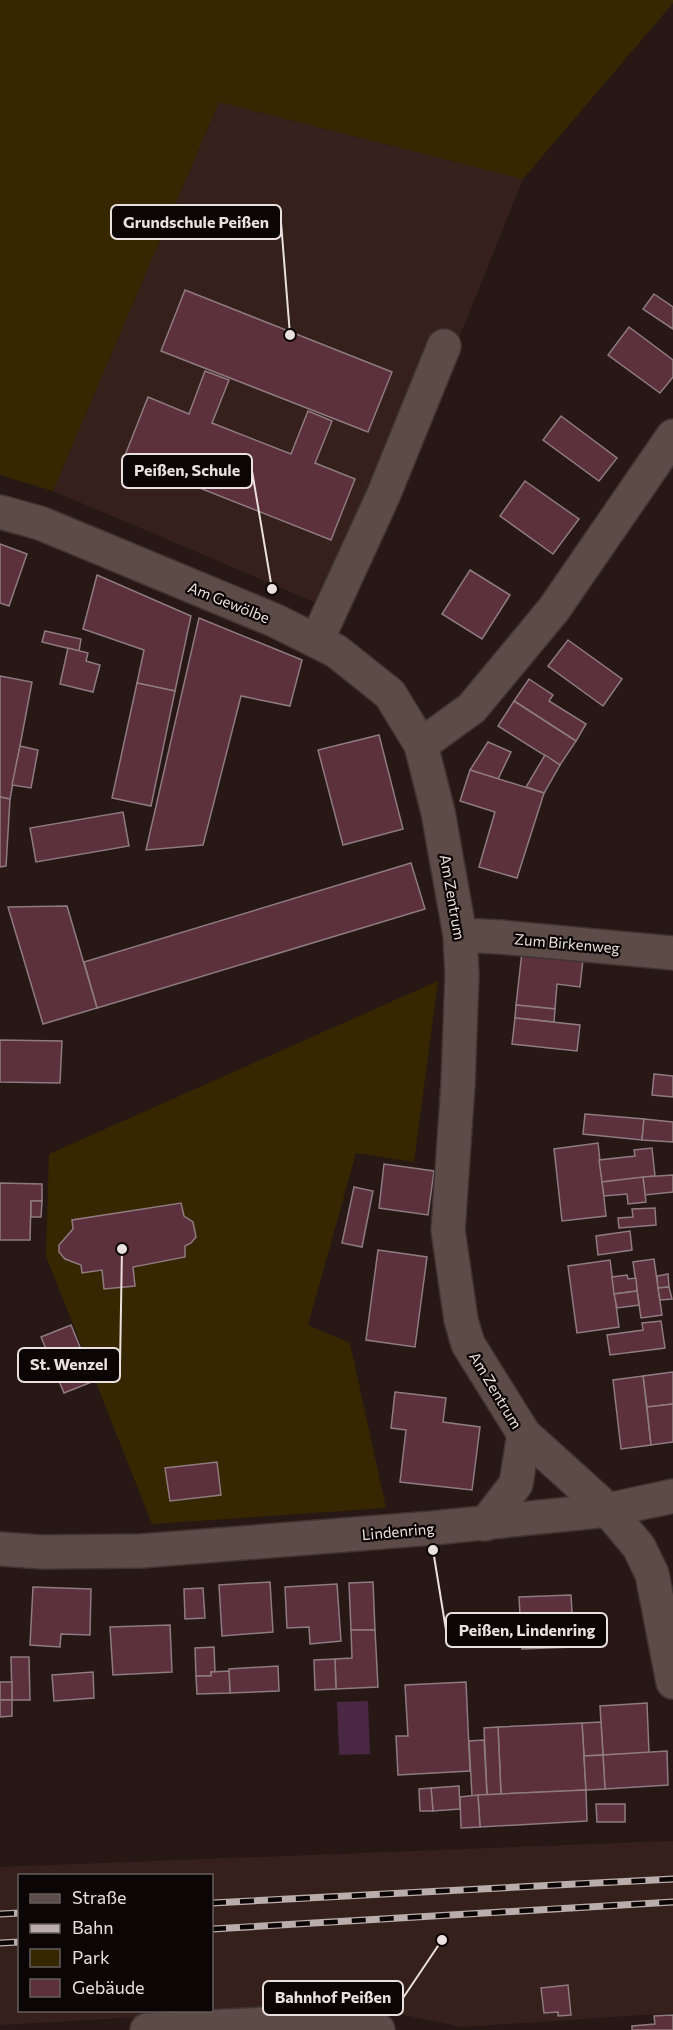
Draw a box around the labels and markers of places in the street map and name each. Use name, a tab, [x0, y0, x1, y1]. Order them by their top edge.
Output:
callout: Grundschule Peißen	[111, 205, 281, 239]
callout: Peißen, Schule	[122, 454, 252, 488]
callout: St. Wenzel	[18, 1348, 120, 1382]
callout: Peißen, Lindenring	[446, 1613, 607, 1647]
callout: Bahnhof Peißen	[263, 1981, 403, 2015]

